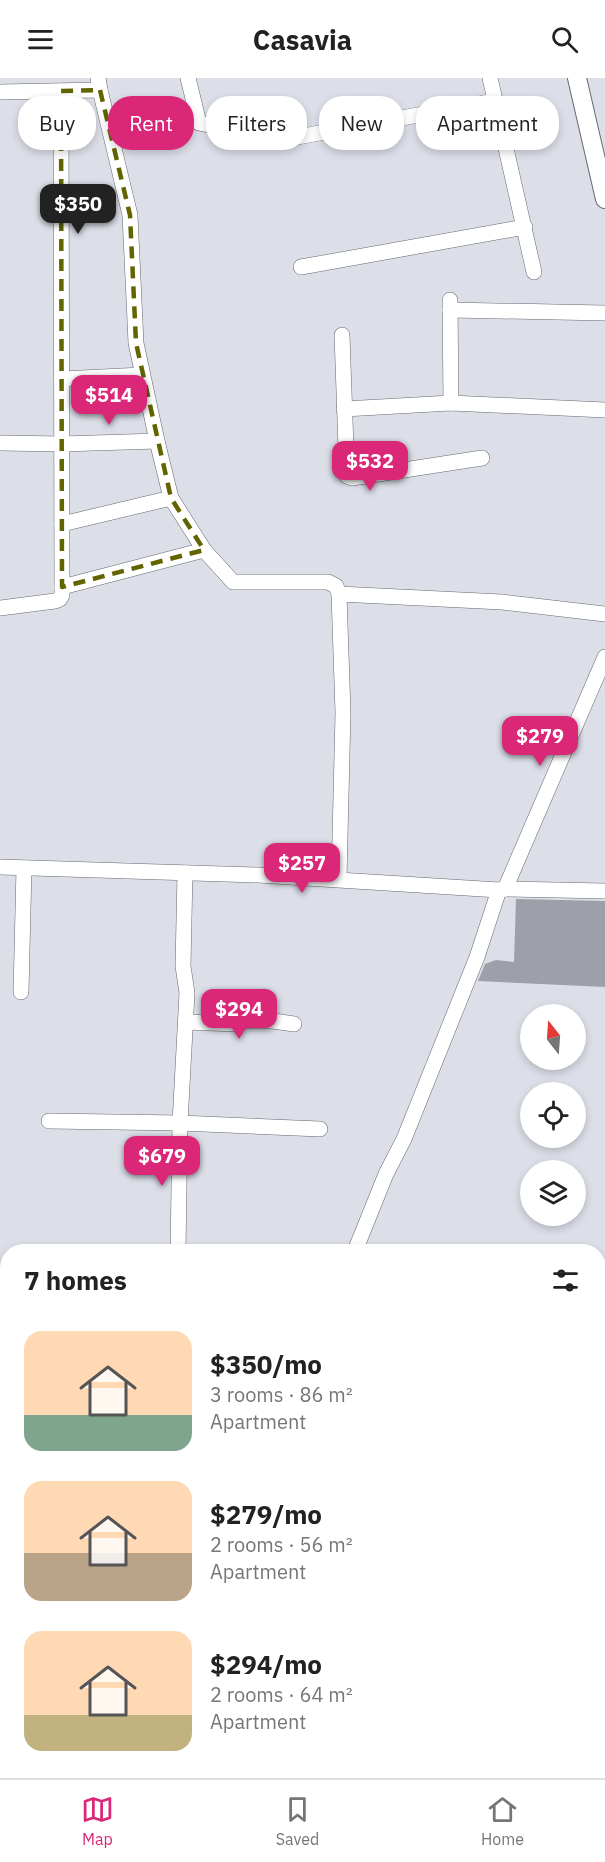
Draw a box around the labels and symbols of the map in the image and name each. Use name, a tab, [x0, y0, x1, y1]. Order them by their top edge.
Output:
pin: $350	[42, 184, 114, 235]
pin: $514	[73, 375, 145, 426]
pin: $532	[334, 441, 406, 492]
pin: $279	[504, 716, 576, 767]
pin: $257	[266, 843, 338, 894]
pin: $294	[203, 989, 275, 1040]
north arrow	[520, 1004, 586, 1070]
pin: $679	[126, 1136, 198, 1187]

